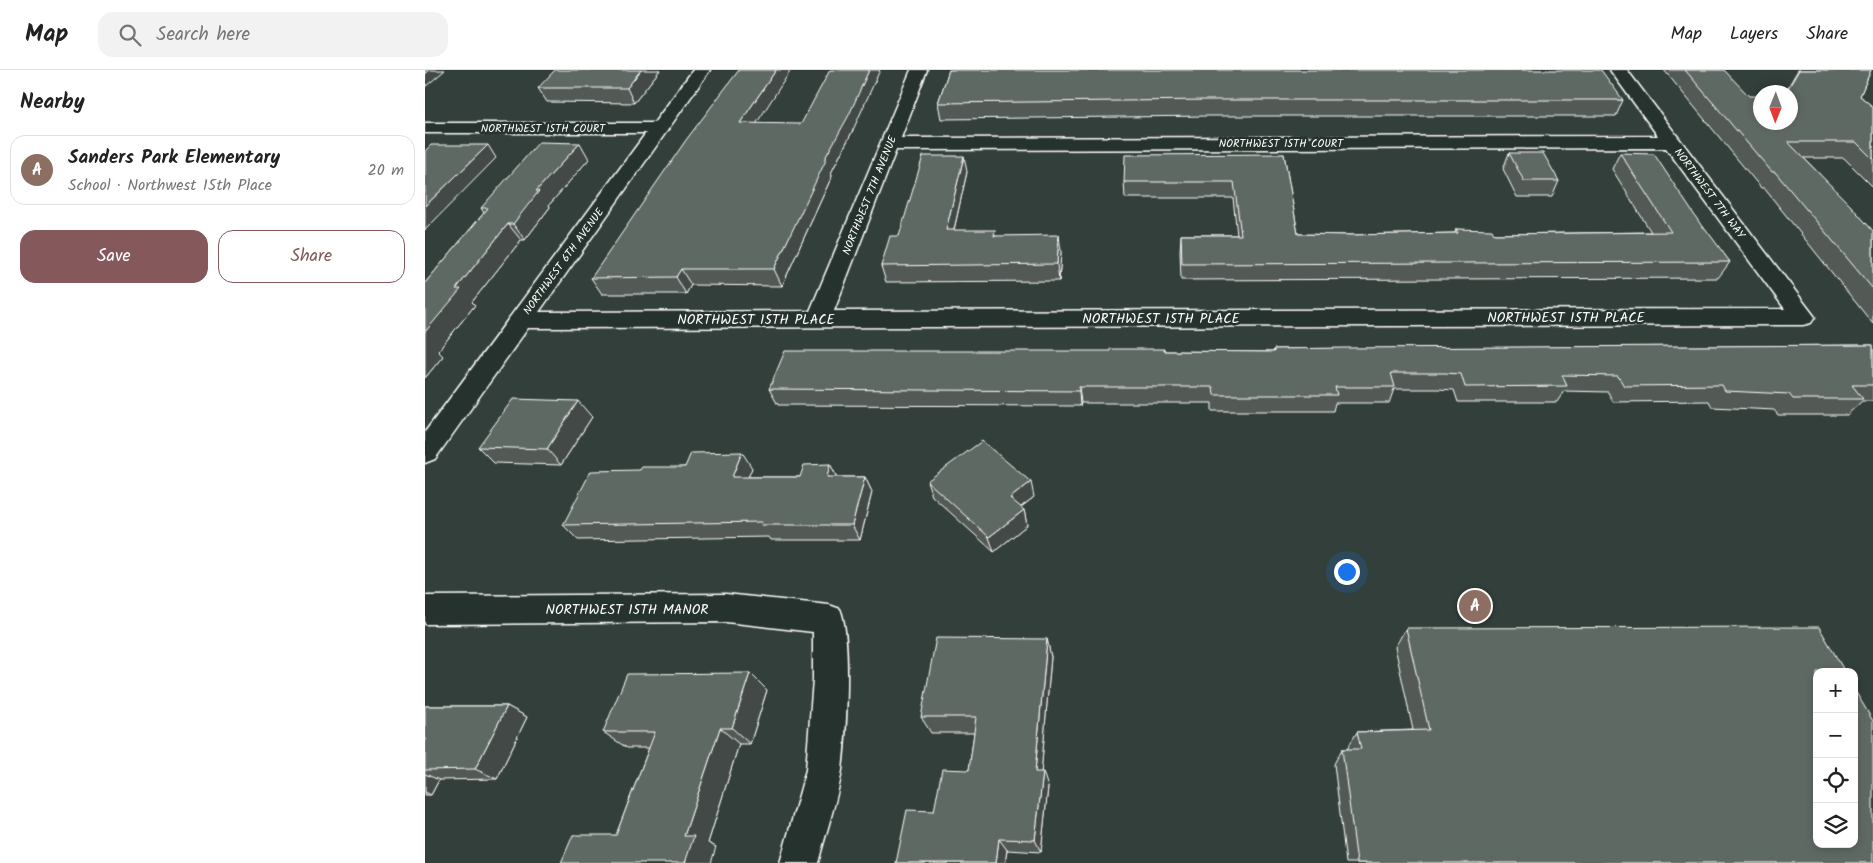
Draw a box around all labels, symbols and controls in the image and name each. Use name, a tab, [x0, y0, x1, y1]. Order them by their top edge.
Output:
search box	[98, 12, 448, 57]
text: Map	[25, 15, 68, 54]
text: Search here	[156, 20, 250, 50]
text: Map	[1671, 20, 1702, 49]
text: Layers	[1730, 20, 1778, 49]
text: Share	[1806, 20, 1848, 49]
icon: search	[116, 21, 144, 49]
north arrow	[1753, 85, 1798, 130]
text: Nearby	[20, 86, 85, 119]
street label: NORTHWEST 15TH COURT	[481, 120, 606, 138]
street label: NORTHWEST 7TH AVENUE	[838, 133, 902, 258]
street label: NORTHWEST 15TH COURT	[1219, 135, 1344, 153]
text: Sanders Park Elementary	[68, 143, 280, 173]
street label: NORTHWEST 7TH WAY	[1669, 144, 1750, 243]
text: A	[32, 158, 42, 183]
text: 20 m	[368, 158, 404, 183]
text: School · Northwest 15th Place	[68, 173, 272, 198]
street label: NORTHWEST 6TH AVENUE	[519, 204, 609, 319]
button: Save	[20, 230, 208, 283]
button: Share	[218, 230, 405, 283]
street label: NORTHWEST 15TH PLACE	[1487, 307, 1646, 329]
street label: NORTHWEST 15TH PLACE	[1082, 308, 1241, 330]
street label: NORTHWEST 15TH PLACE	[677, 309, 836, 331]
your location	[1334, 559, 1360, 585]
pin: A	[1459, 587, 1491, 625]
street label: NORTHWEST 15TH MANOR	[546, 599, 708, 621]
map controls	[1813, 668, 1858, 848]
button: +	[1813, 668, 1858, 713]
button: −	[1813, 713, 1858, 758]
button: locate	[1813, 758, 1858, 803]
button: layers	[1813, 803, 1858, 848]

